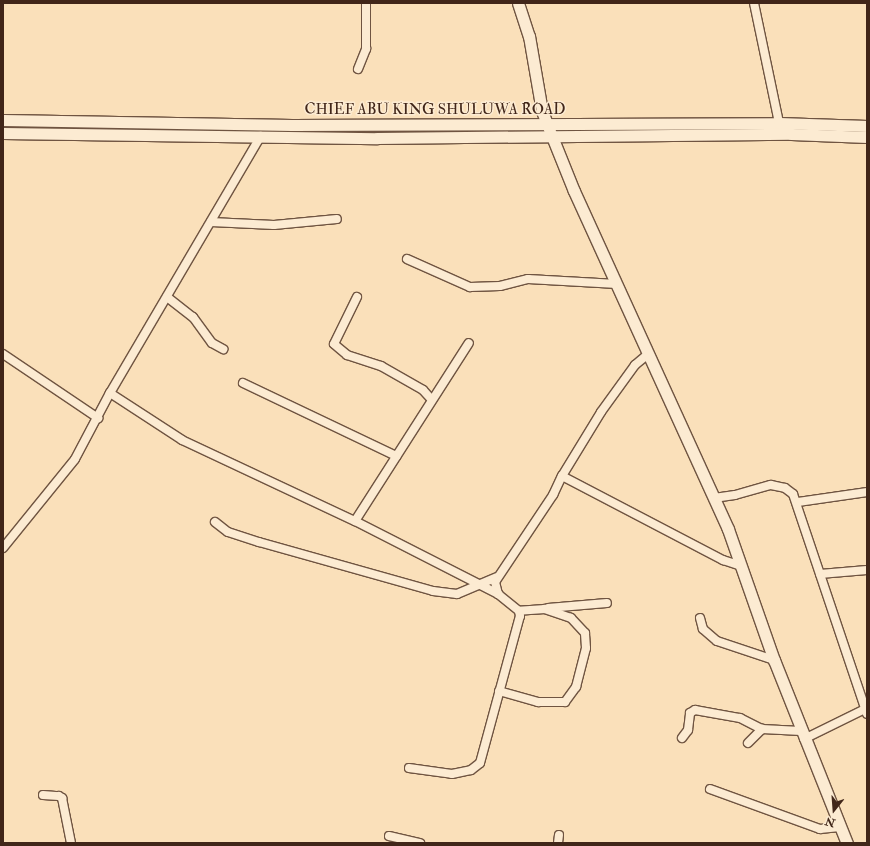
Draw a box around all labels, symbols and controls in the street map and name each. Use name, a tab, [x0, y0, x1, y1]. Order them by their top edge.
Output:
street label: CHIEF ABU KING SHULUWA ROAD	[305, 101, 565, 119]
north arrow	[814, 790, 854, 830]
text: N	[824, 814, 837, 830]

